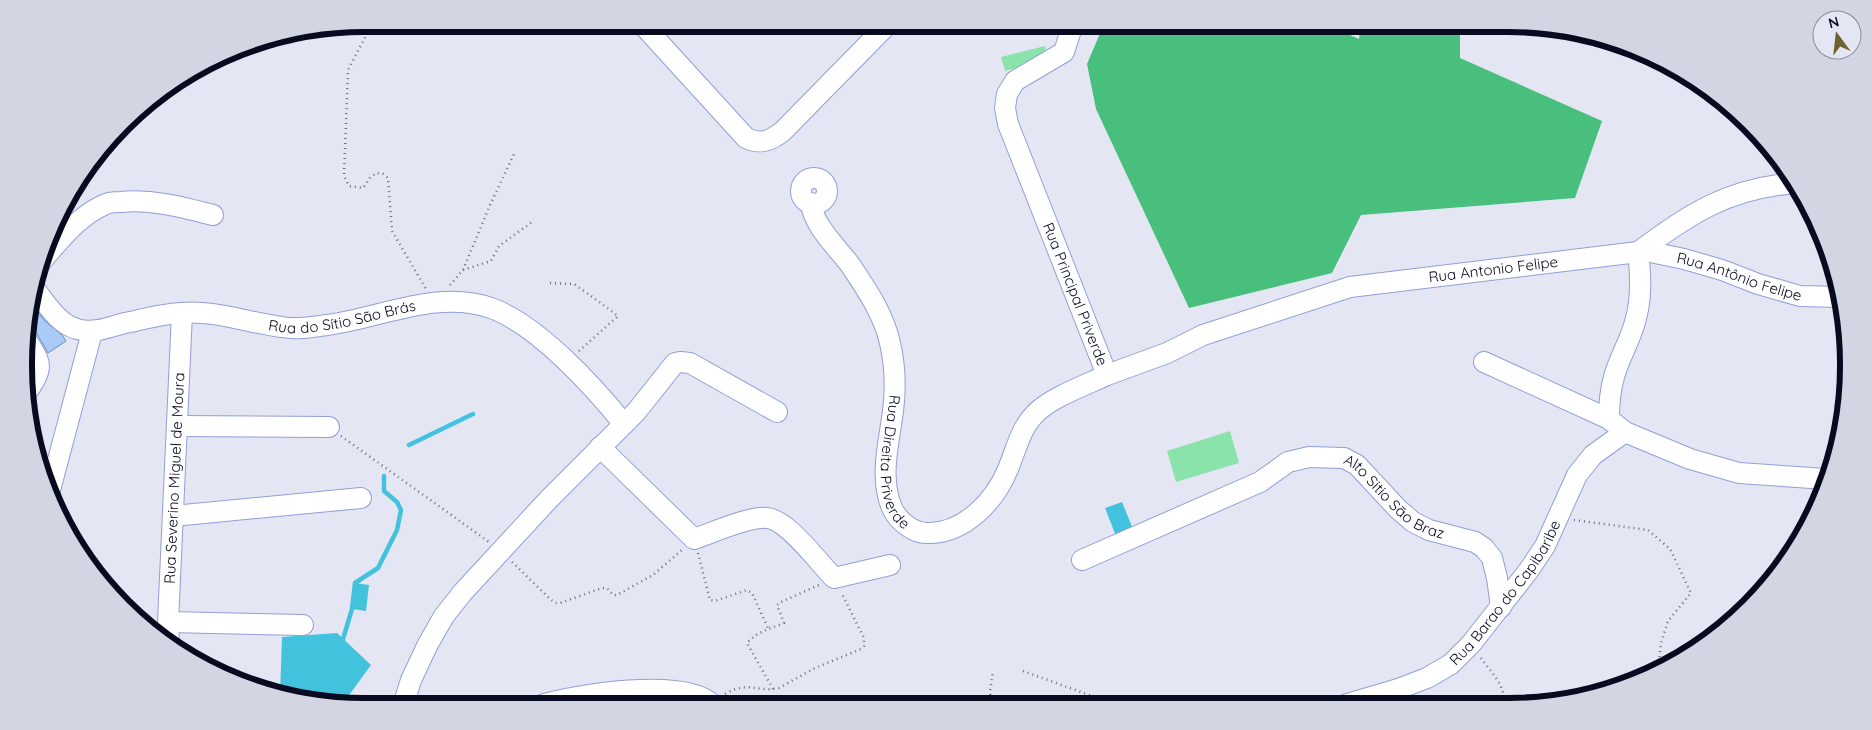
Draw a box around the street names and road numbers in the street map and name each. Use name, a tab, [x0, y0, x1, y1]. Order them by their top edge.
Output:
street label: Rua Principal Priverde	[1039, 220, 1112, 368]
street label: Rua Antônio Felipe	[1675, 248, 1804, 305]
street label: Rua Antonio Felipe	[1427, 252, 1559, 286]
street label: Rua do Sítio São Brás	[267, 296, 417, 337]
street label: Rua Severino Miguel de Moura	[160, 372, 188, 584]
street label: Rua Direita Priverde	[876, 394, 914, 533]
street label: Alto Sitio São Braz	[1341, 450, 1446, 543]
street label: Rua Barao do Capibaribe	[1445, 517, 1564, 669]

